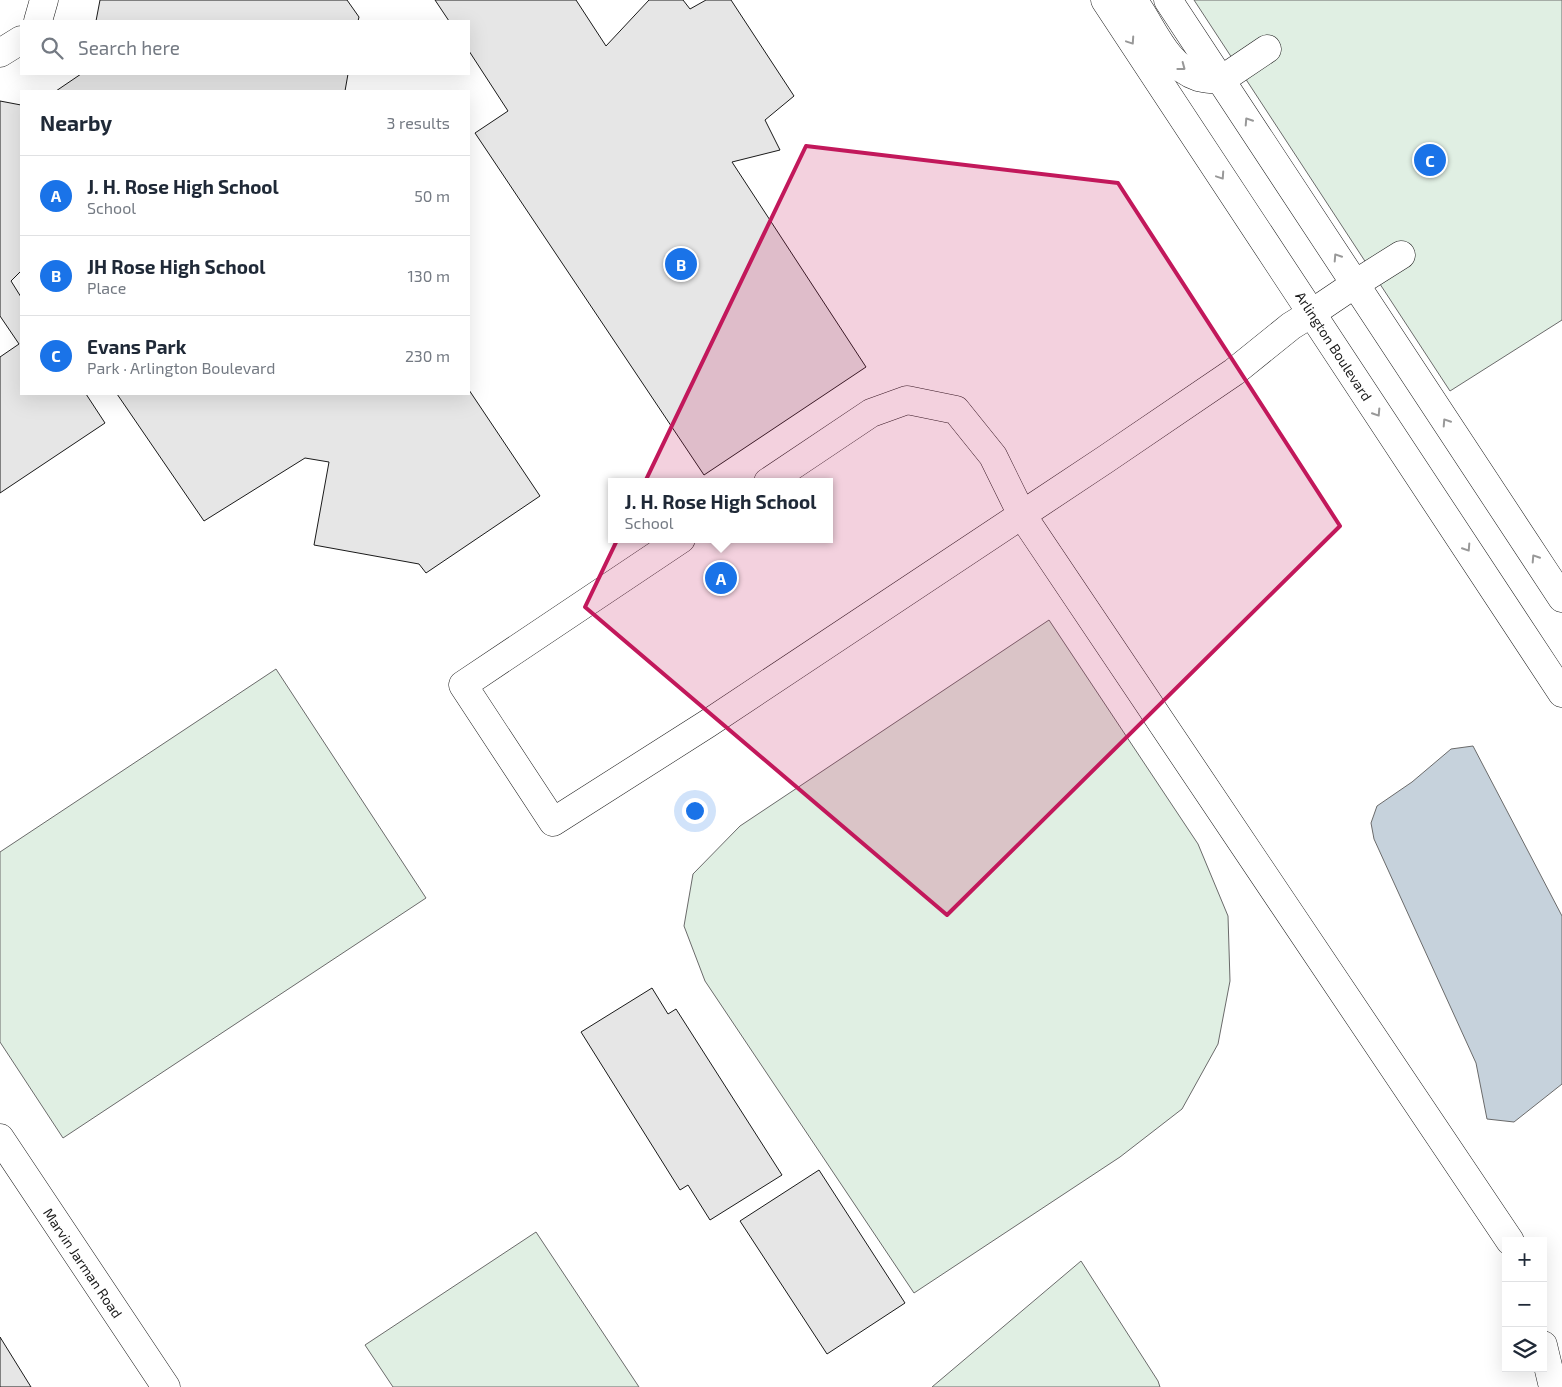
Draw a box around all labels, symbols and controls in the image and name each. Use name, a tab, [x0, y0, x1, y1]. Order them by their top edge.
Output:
search box	[20, 20, 470, 75]
icon: search	[38, 34, 66, 62]
one-way arrow	[1125, 35, 1135, 44]
text: Search here	[78, 36, 180, 59]
one-way arrow	[1176, 61, 1186, 70]
text: Nearby	[40, 110, 112, 135]
text: 3 results	[387, 113, 450, 132]
one-way arrow	[1245, 117, 1254, 127]
pin: C	[1414, 141, 1446, 179]
one-way arrow	[1215, 170, 1224, 180]
text: J. H. Rose High School	[87, 175, 279, 198]
text: A	[51, 186, 61, 205]
text: 50 m	[414, 186, 450, 205]
text: School	[87, 198, 136, 217]
pin: B	[665, 245, 697, 283]
one-way arrow	[1334, 253, 1343, 263]
text: JH Rose High School	[87, 255, 265, 278]
text: B	[51, 266, 61, 285]
text: 130 m	[408, 266, 450, 285]
text: Place	[87, 278, 126, 297]
street label: Arlington Boulevard	[1292, 288, 1376, 404]
text: Evans Park	[87, 335, 186, 358]
text: C	[51, 346, 61, 365]
text: 230 m	[405, 346, 450, 365]
text: Park · Arlington Boulevard	[87, 358, 275, 377]
one-way arrow	[1371, 407, 1381, 416]
one-way arrow	[1443, 418, 1452, 428]
popup	[608, 478, 833, 543]
text: J. H. Rose High School	[625, 490, 816, 513]
text: School	[625, 513, 674, 532]
one-way arrow	[1461, 543, 1470, 552]
one-way arrow	[1532, 554, 1541, 563]
pin: A	[705, 559, 737, 597]
your location	[682, 798, 708, 824]
street label: Marvin Jarman Road	[40, 1205, 126, 1321]
map controls	[1502, 1237, 1547, 1372]
button: +	[1502, 1237, 1547, 1282]
button: −	[1502, 1282, 1547, 1327]
button: layers	[1502, 1327, 1547, 1372]

